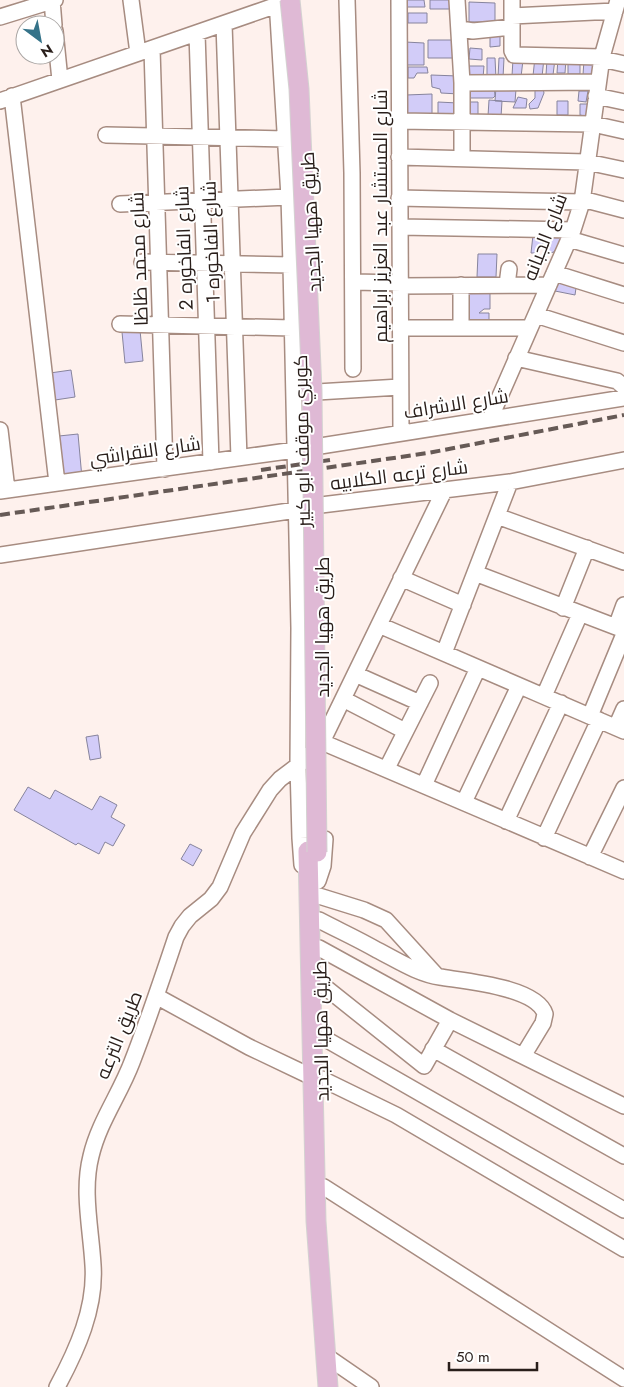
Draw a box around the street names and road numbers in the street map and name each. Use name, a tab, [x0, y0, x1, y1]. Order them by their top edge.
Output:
street label: شارع المستشار عبد العزيز ابراهيم	[367, 89, 394, 343]
street label: طريق ههيا الجديد	[294, 151, 328, 293]
street label: شارع الفاخوره 1	[195, 180, 227, 304]
street label: شارع الفاخوره 2	[168, 185, 200, 311]
street label: شارع الجبانه	[516, 189, 574, 285]
street label: شارع محمد ظاظا	[123, 191, 155, 327]
street label: كوبري موقف ابو كبير	[287, 355, 318, 528]
street label: شارع الاشراف	[402, 382, 510, 426]
street label: شارع النقراشي	[88, 430, 202, 473]
street label: شارع ترعه الكلابيه	[329, 453, 469, 497]
street label: طريق ههيا الجديد	[309, 557, 336, 697]
street label: طريق ههيا الجديد	[306, 960, 336, 1102]
street label: طريق الترعه	[89, 987, 149, 1083]

